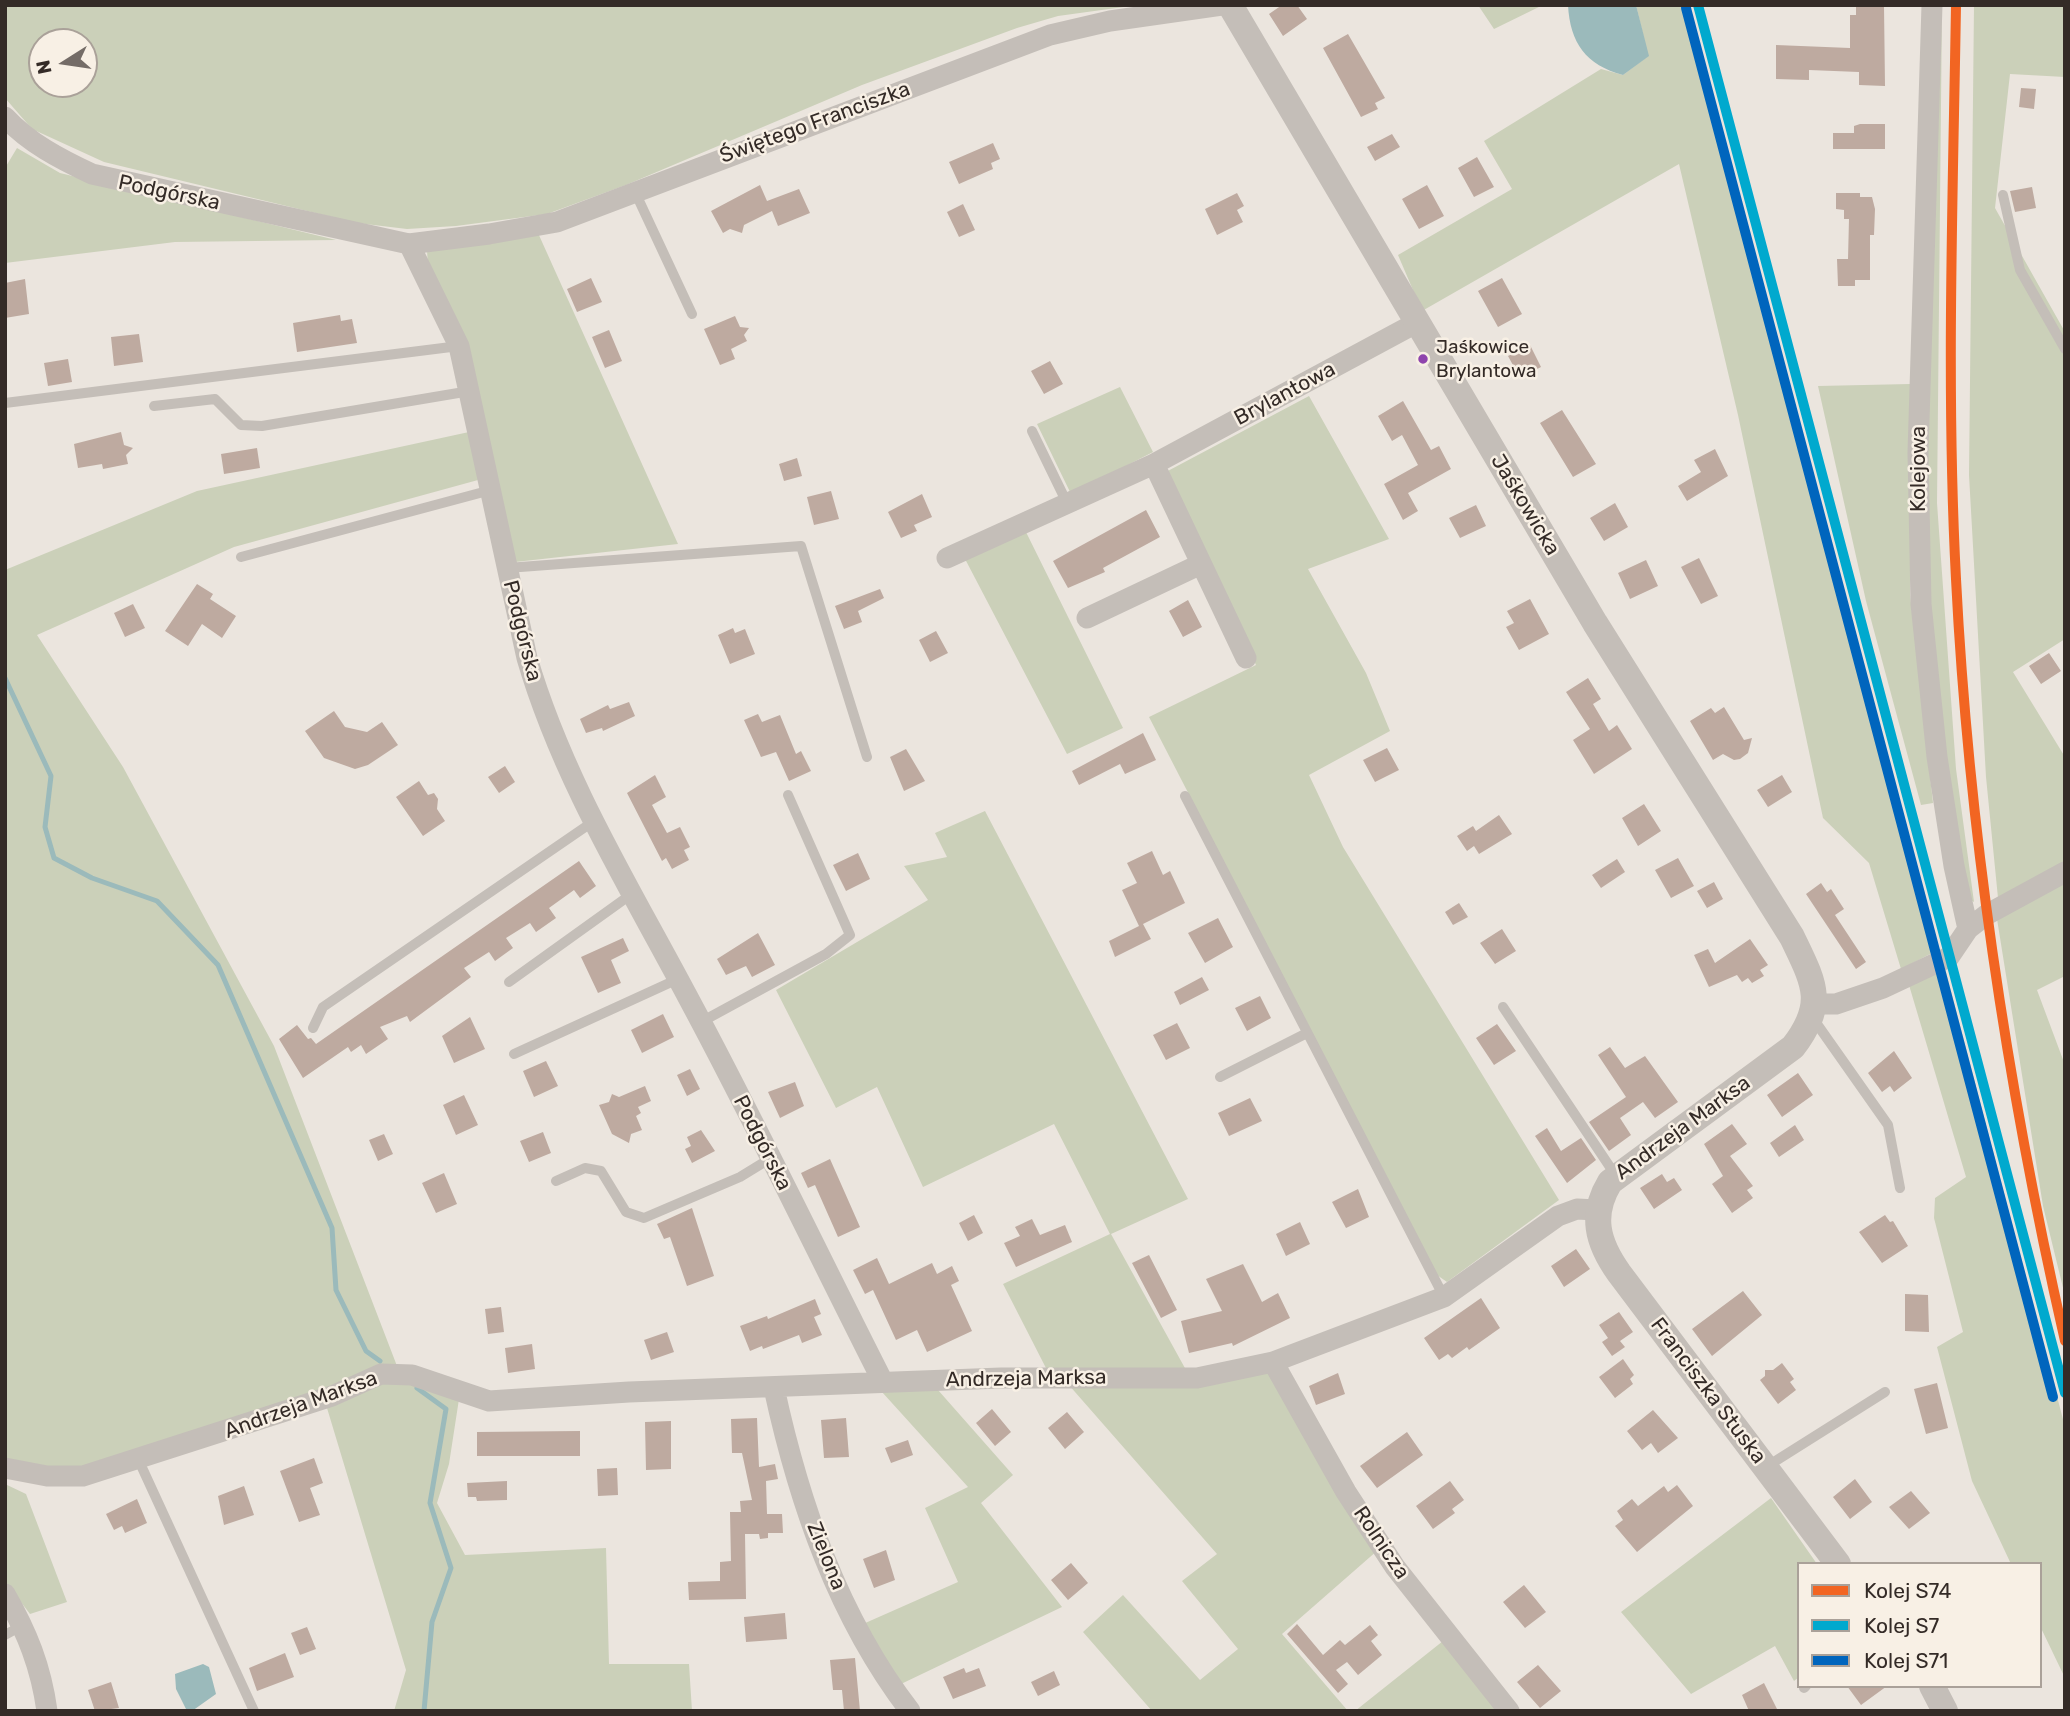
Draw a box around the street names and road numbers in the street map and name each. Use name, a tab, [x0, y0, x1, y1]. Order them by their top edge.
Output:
street label: Świętego Franciszka	[716, 77, 914, 169]
street label: Podgórska	[116, 170, 222, 216]
street label: Brylantowa	[1230, 357, 1340, 431]
street label: Kolejowa	[1906, 426, 1932, 512]
street label: Jaśkowicka	[1485, 450, 1565, 560]
street label: Podgórska	[497, 578, 547, 684]
street label: Andrzeja Marksa	[1611, 1071, 1755, 1185]
street label: Podgórska	[727, 1091, 797, 1195]
street label: Franciszka Stuska	[1645, 1313, 1771, 1469]
street label: Andrzeja Marksa	[945, 1365, 1107, 1393]
street label: Andrzeja Marksa	[221, 1366, 381, 1444]
street label: Rolnicza	[1347, 1502, 1415, 1584]
street label: Zielona	[801, 1518, 851, 1594]

